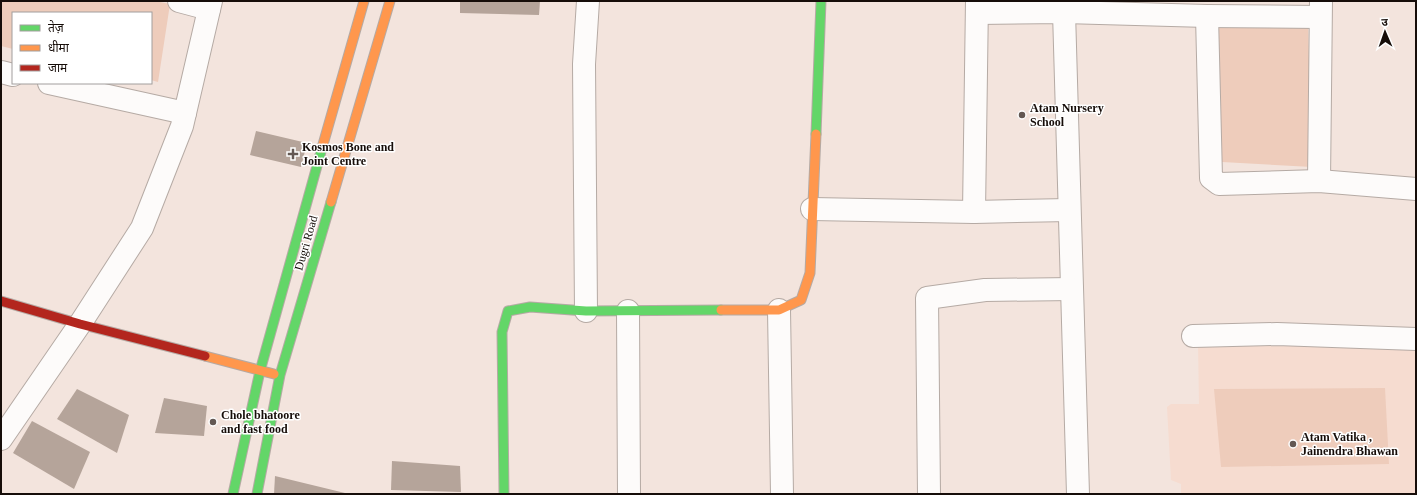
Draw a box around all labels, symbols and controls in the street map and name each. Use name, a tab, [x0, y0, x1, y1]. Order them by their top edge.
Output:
legend	[12, 12, 152, 84]
north arrow	[1365, 12, 1405, 52]
text: उ	[1381, 16, 1389, 28]
text: तेज़	[48, 20, 65, 35]
text: धीमा	[48, 40, 70, 55]
text: जाम	[48, 61, 68, 75]
place label: Atam Nursery School	[1030, 101, 1104, 129]
marker: Atam Nursery School	[1017, 110, 1027, 120]
place label: Kosmos Bone and Joint Centre	[302, 140, 394, 168]
marker: Kosmos Bone and Joint Centre	[287, 148, 299, 160]
street label: Dugri Road	[292, 214, 320, 272]
place label: Chole bhatoore and fast food	[221, 408, 300, 436]
marker: Chole bhatoore and fast food	[208, 417, 218, 427]
place label: Atam Vatika , Jainendra Bhawan	[1301, 430, 1398, 458]
marker: Atam Vatika , Jainendra Bhawan	[1288, 439, 1298, 449]

